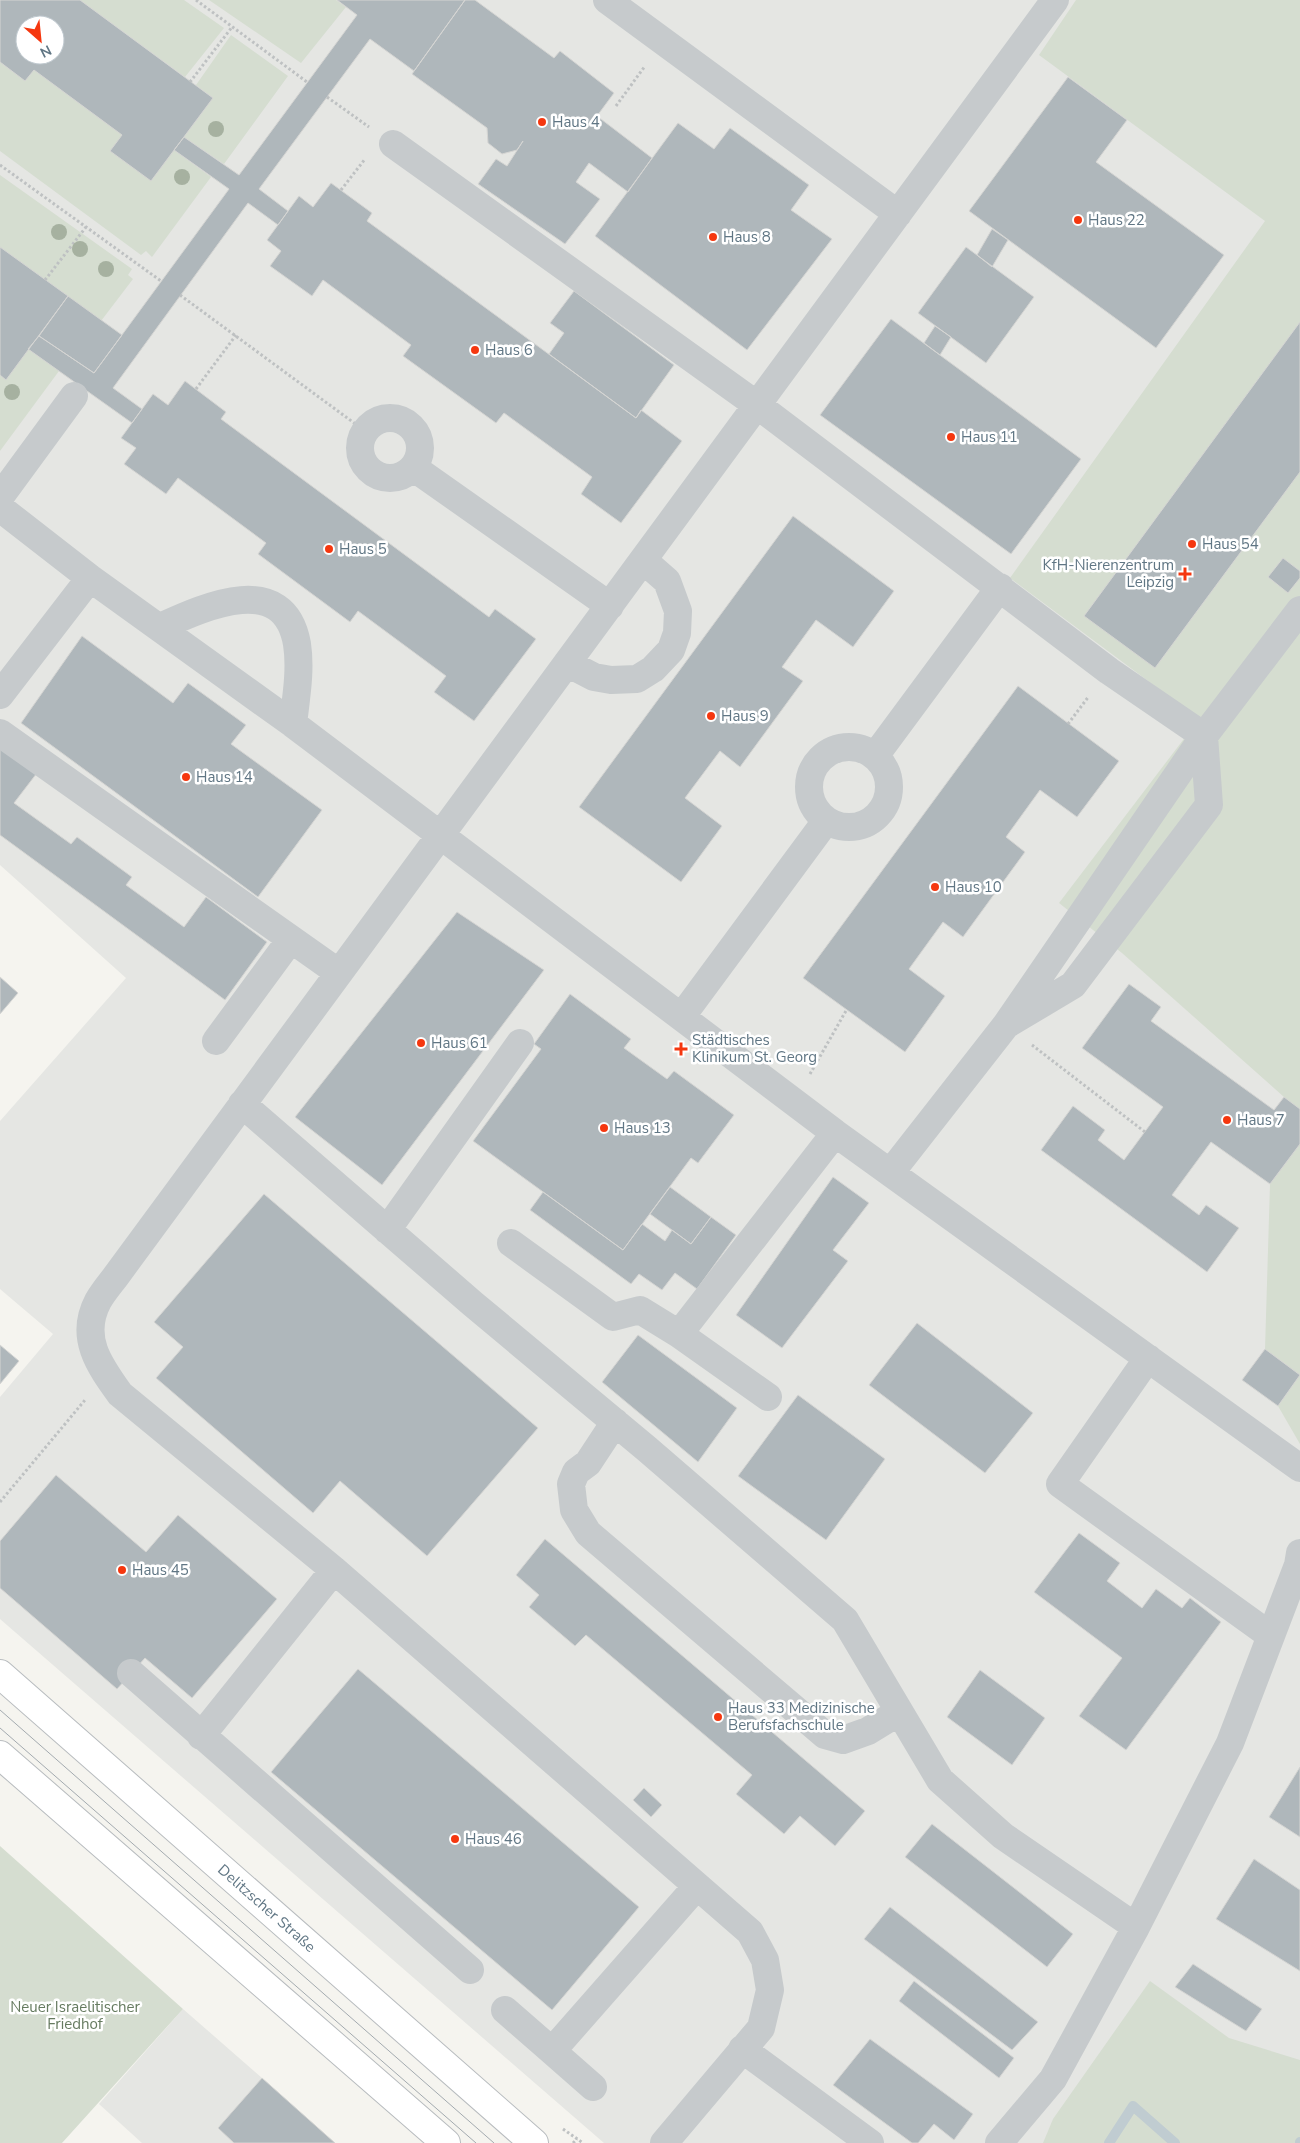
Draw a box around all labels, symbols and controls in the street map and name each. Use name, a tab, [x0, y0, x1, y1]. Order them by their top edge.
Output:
north arrow	[15, 15, 65, 65]
text: N	[37, 40, 55, 62]
place label: Haus 4	[552, 112, 600, 132]
marker: Haus 4	[536, 116, 548, 128]
place label: Haus 22	[1088, 210, 1145, 230]
marker: Haus 22	[1072, 214, 1084, 226]
place label: Haus 8	[723, 227, 771, 247]
marker: Haus 8	[707, 231, 719, 243]
place label: Haus 6	[485, 340, 533, 360]
marker: Haus 6	[469, 344, 481, 356]
place label: Haus 11	[961, 427, 1018, 447]
marker: Haus 11	[945, 431, 957, 443]
place label: Haus 54	[1202, 534, 1259, 554]
marker: Haus 54	[1186, 538, 1198, 550]
place label: Haus 5	[339, 539, 387, 559]
marker: Haus 5	[323, 543, 335, 555]
place label: KfH-Nierenzentrum Leipzig	[1043, 555, 1174, 592]
marker: KfH-Nierenzentrum Leipzig	[1178, 567, 1192, 581]
place label: Haus 9	[721, 706, 769, 726]
marker: Haus 9	[705, 710, 717, 722]
place label: Haus 14	[196, 767, 253, 787]
marker: Haus 14	[180, 771, 192, 783]
place label: Haus 10	[945, 877, 1002, 897]
marker: Haus 10	[929, 881, 941, 893]
place label: Städtisches Klinikum St. Georg	[692, 1030, 817, 1067]
place label: Haus 61	[431, 1033, 488, 1053]
marker: Haus 61	[415, 1037, 427, 1049]
marker: Städtisches Klinikum St. Georg	[674, 1042, 688, 1056]
place label: Haus 7	[1237, 1110, 1285, 1130]
marker: Haus 7	[1221, 1114, 1233, 1126]
place label: Haus 13	[614, 1118, 671, 1138]
marker: Haus 13	[598, 1122, 610, 1134]
place label: Haus 45	[132, 1560, 189, 1580]
marker: Haus 45	[116, 1564, 128, 1576]
place label: Haus 33 Medizinische Berufsfachschule	[728, 1698, 875, 1735]
marker: Haus 33 Medizinische Berufsfachschule	[712, 1711, 724, 1723]
place label: Haus 46	[465, 1829, 522, 1849]
marker: Haus 46	[449, 1833, 461, 1845]
street label: Delitzscher Straße	[214, 1860, 320, 1957]
park label: Neuer Israelitischer Friedhof	[10, 1997, 140, 2034]

